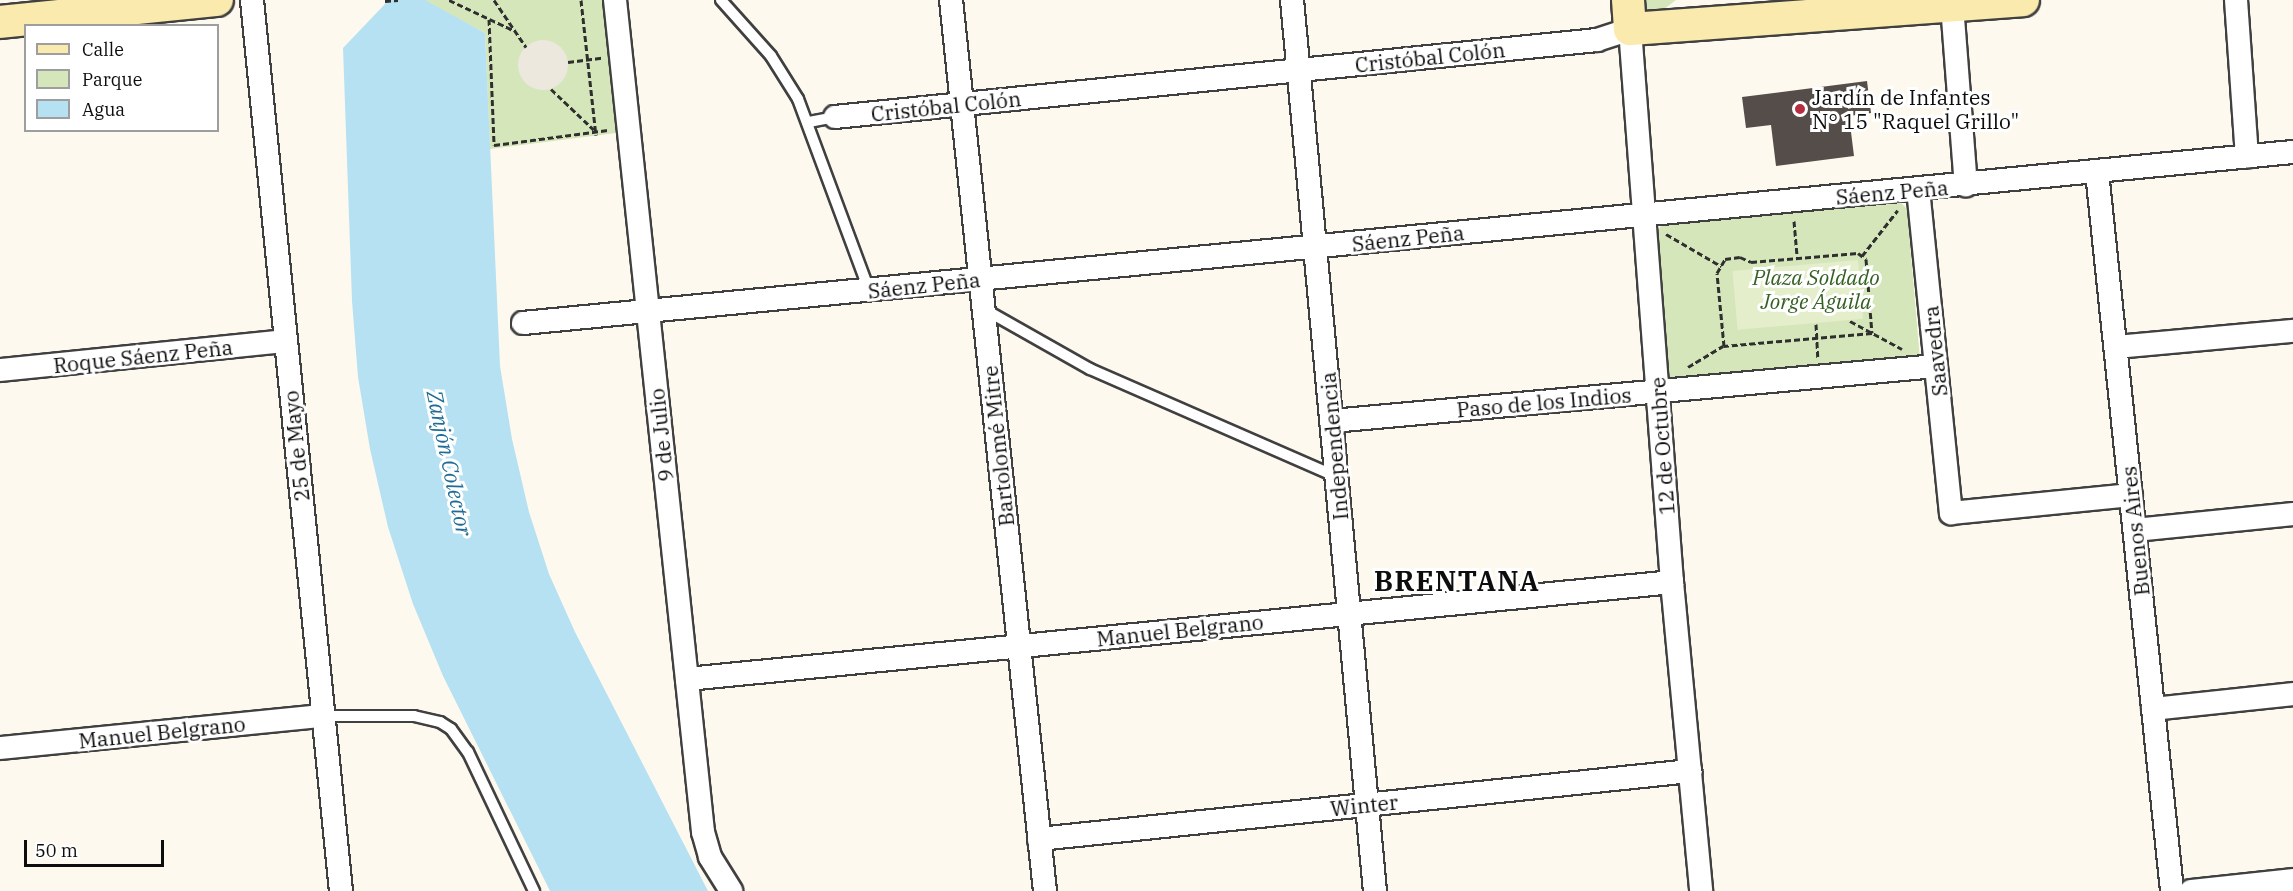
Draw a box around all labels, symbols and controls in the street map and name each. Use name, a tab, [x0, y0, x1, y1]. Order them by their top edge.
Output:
legend	[24, 24, 219, 132]
street label: Cristóbal Colón	[1354, 37, 1506, 77]
text: Calle	[82, 38, 124, 61]
text: Parque	[82, 68, 142, 91]
place label: Jardín de Infantes N° 15 "Raquel Grillo"	[1812, 84, 2019, 134]
street label: Cristóbal Colón	[870, 86, 1022, 126]
text: Agua	[82, 98, 125, 121]
marker: Jardín de Infantes N° 15 "Raquel Grillo"	[1793, 102, 1807, 116]
street label: Sáenz Peña	[1835, 175, 1949, 209]
street label: Sáenz Peña	[1351, 220, 1465, 256]
park label: Plaza Soldado Jorge Águila	[1752, 264, 1880, 314]
street label: Sáenz Peña	[867, 267, 981, 303]
street label: Saavedra	[1918, 304, 1952, 398]
street label: Roque Sáenz Peña	[52, 334, 234, 378]
street label: Bartolomé Mitre	[977, 364, 1019, 528]
street label: Independencia	[1315, 371, 1353, 521]
street label: 12 de Octubre	[1645, 376, 1679, 516]
street label: Paso de los Indios	[1455, 382, 1633, 422]
street label: 9 de Julio	[644, 387, 678, 483]
water label: Zanjón Colector	[422, 388, 478, 538]
street label: 25 de Mayo	[278, 389, 314, 503]
street label: Buenos Aires	[2116, 465, 2154, 597]
district label: BRENTANA	[1374, 565, 1540, 597]
street label: Manuel Belgrano	[1095, 609, 1265, 651]
street label: Manuel Belgrano	[77, 711, 247, 753]
street label: Winter	[1329, 789, 1399, 821]
scale bar	[27, 828, 166, 866]
text: 50 m	[35, 839, 78, 862]

